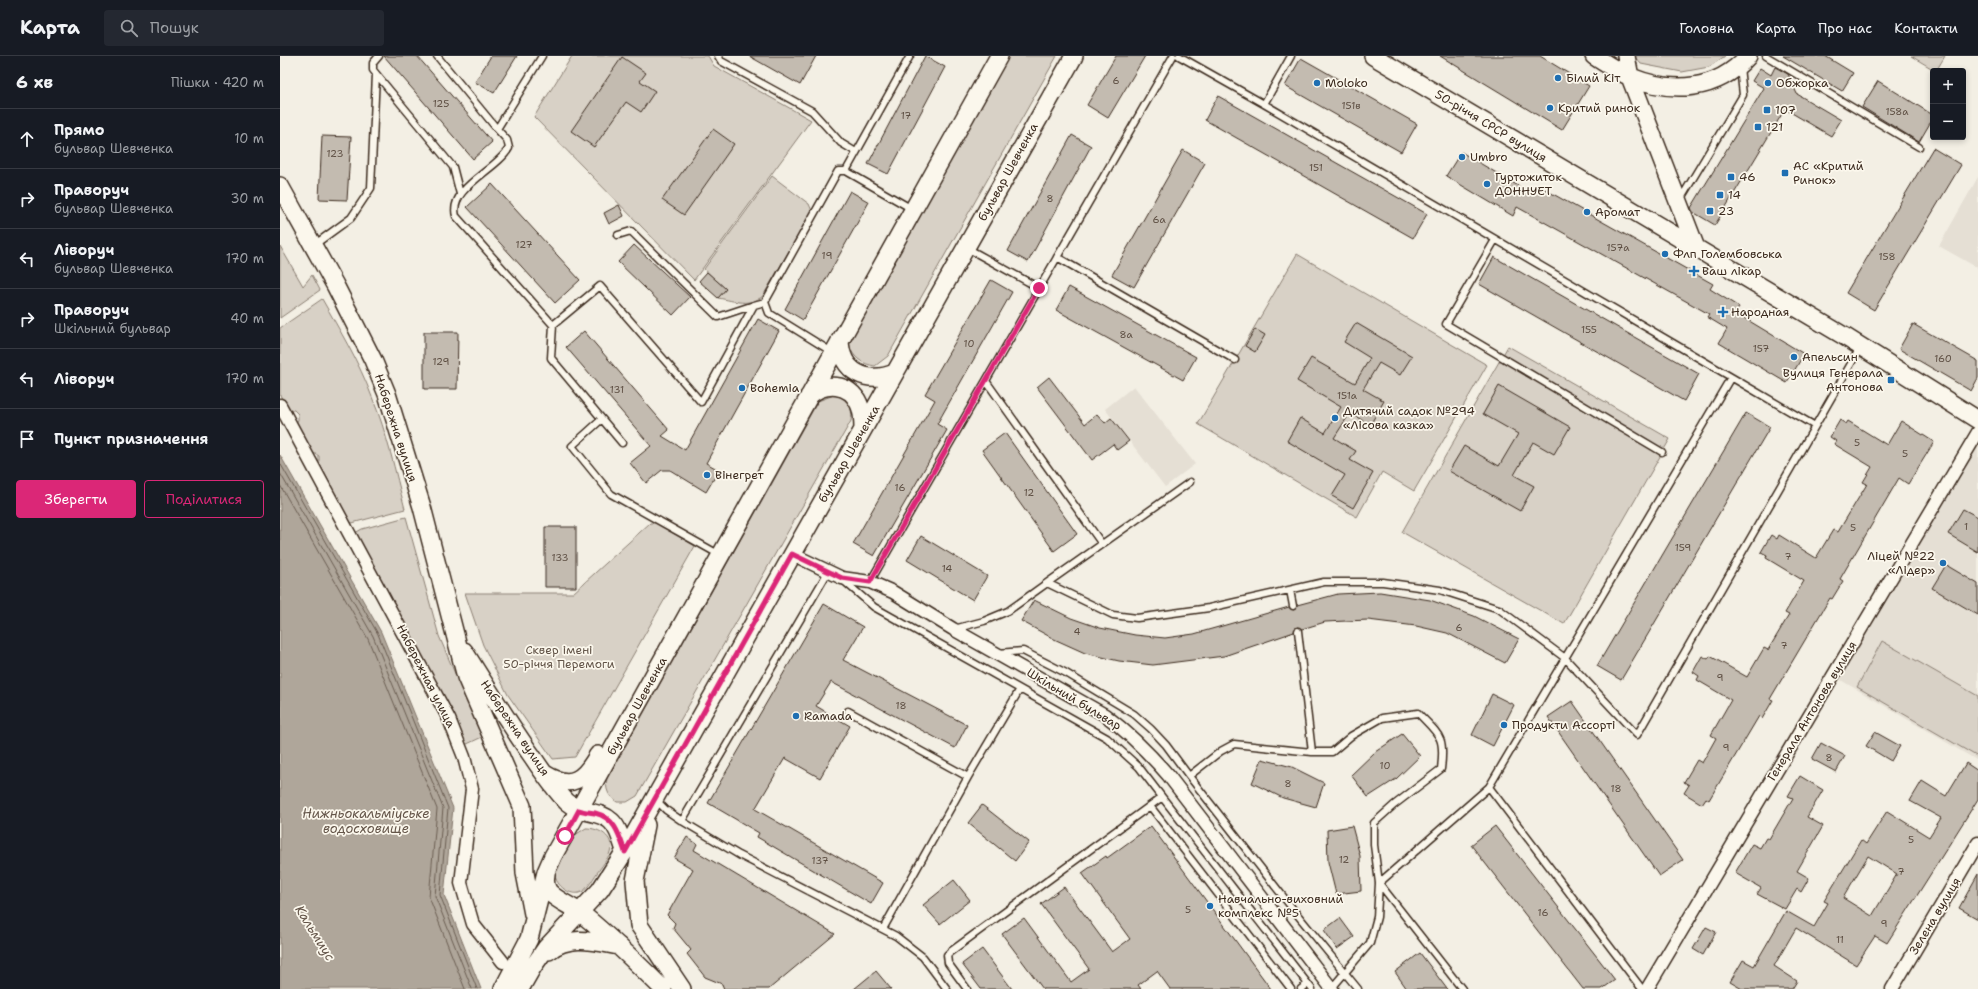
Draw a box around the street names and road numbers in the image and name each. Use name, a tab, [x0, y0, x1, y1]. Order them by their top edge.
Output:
street label: 50-річчя СРСР вулиця	[1432, 86, 1550, 166]
street label: бульвар Шевченка	[974, 120, 1042, 224]
street label: Набережна вулиця	[371, 372, 421, 484]
street label: бульвар Шевченка	[815, 402, 884, 506]
street label: Набережная улица	[393, 622, 459, 731]
street label: Генерала Антонова вулиця	[1764, 638, 1860, 784]
street label: бульвар Шевченка	[603, 654, 671, 758]
street label: Шкільний бульвар	[1024, 664, 1125, 734]
street label: Набережна вулиця	[477, 677, 553, 779]
street label: Зелена вулиця	[1906, 874, 1964, 958]

